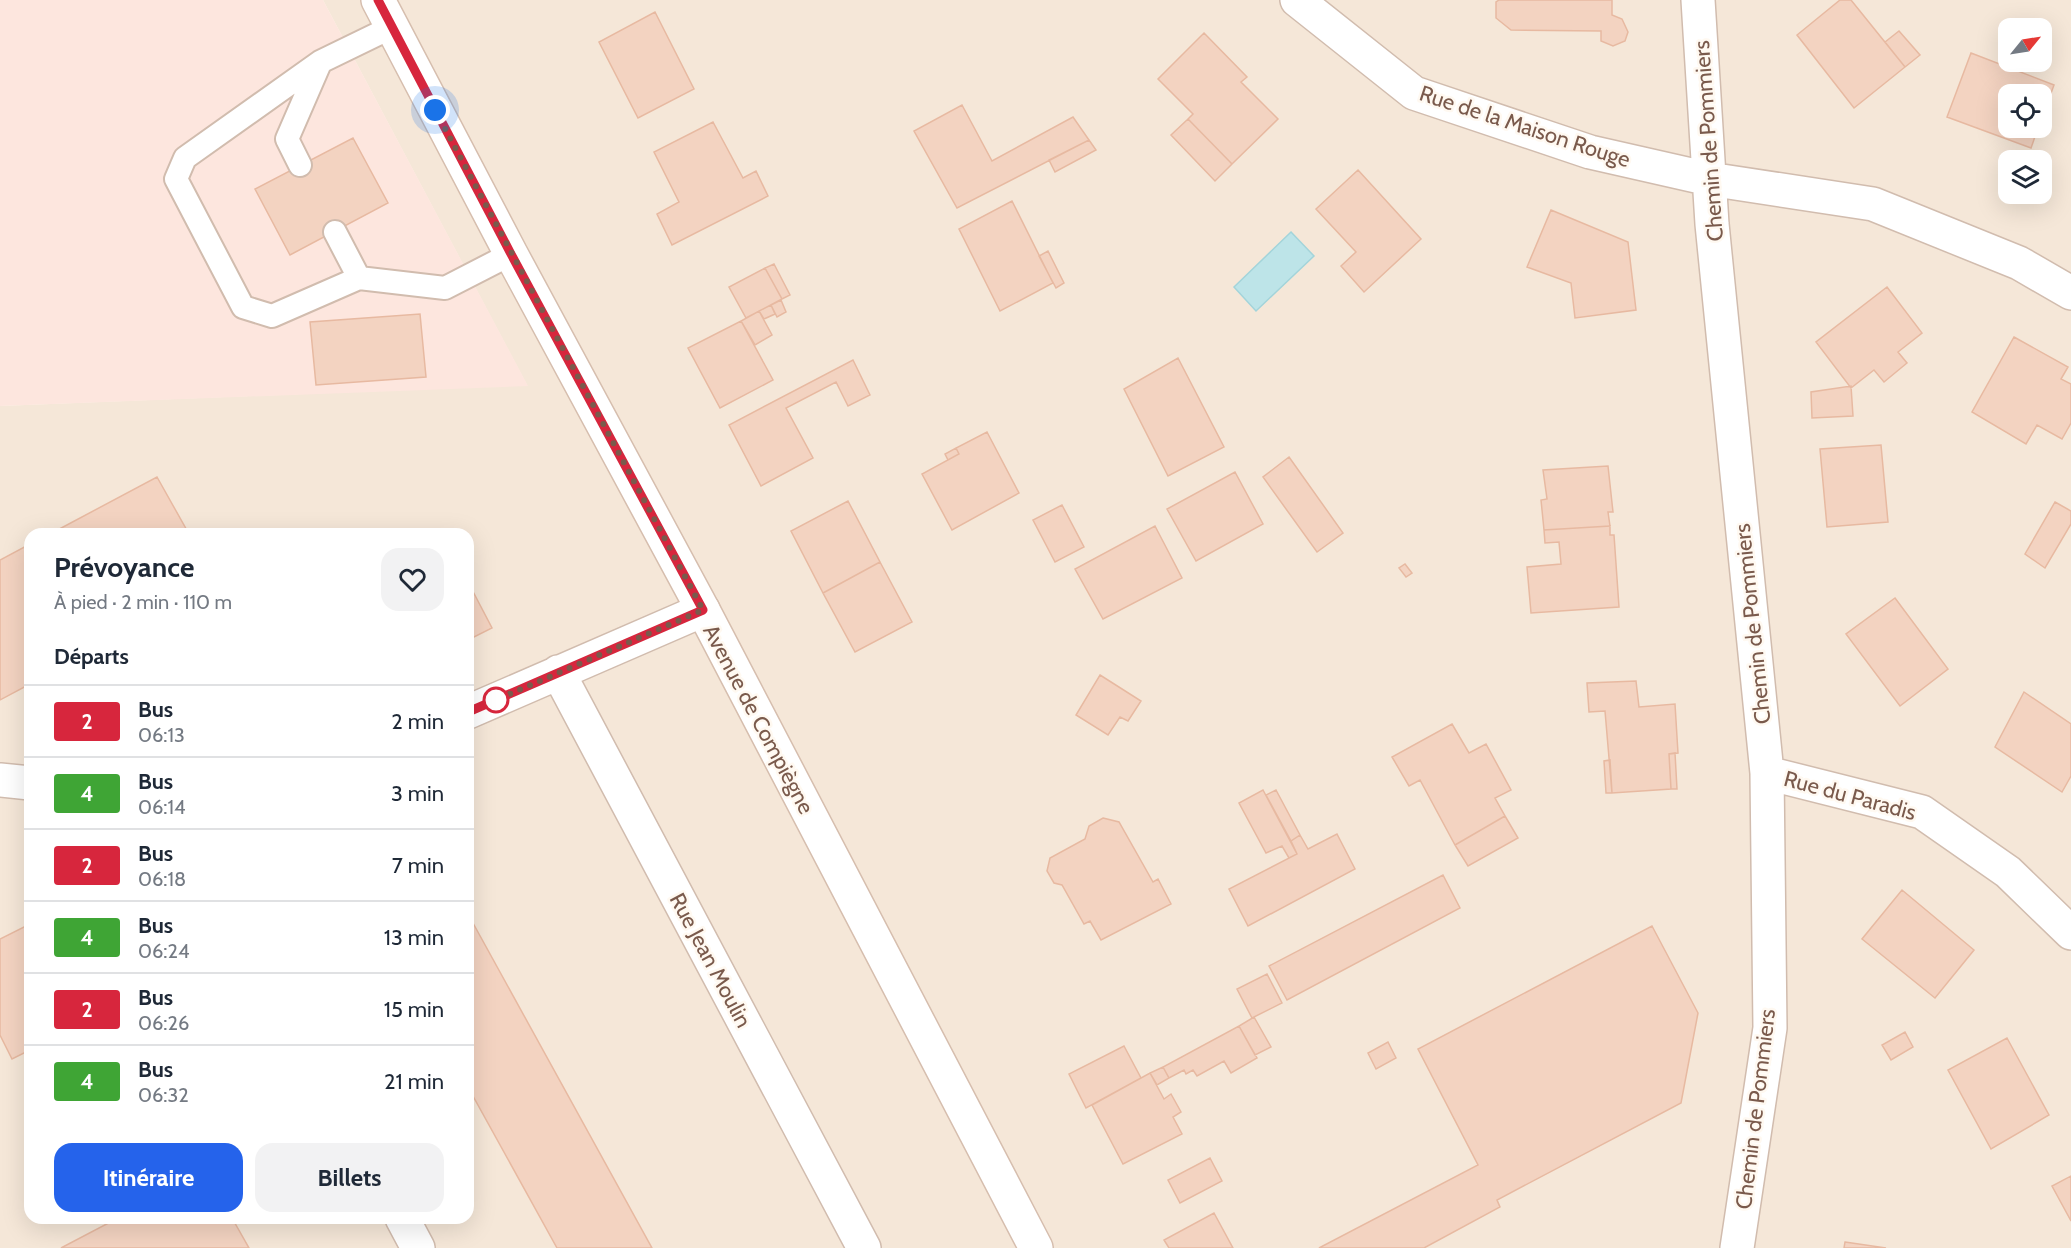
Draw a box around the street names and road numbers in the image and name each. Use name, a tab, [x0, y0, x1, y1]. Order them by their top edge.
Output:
street label: Chemin de Pommiers	[1688, 40, 1729, 242]
street label: Rue de la Maison Rouge	[1416, 80, 1634, 173]
street label: Chemin de Pommiers	[1729, 522, 1776, 725]
street label: Avenue de Compiègne	[697, 620, 820, 818]
street label: Rue du Paradis	[1781, 765, 1919, 826]
street label: Rue Jean Moulin	[664, 888, 757, 1032]
street label: Chemin de Pommiers	[1730, 1007, 1781, 1211]

